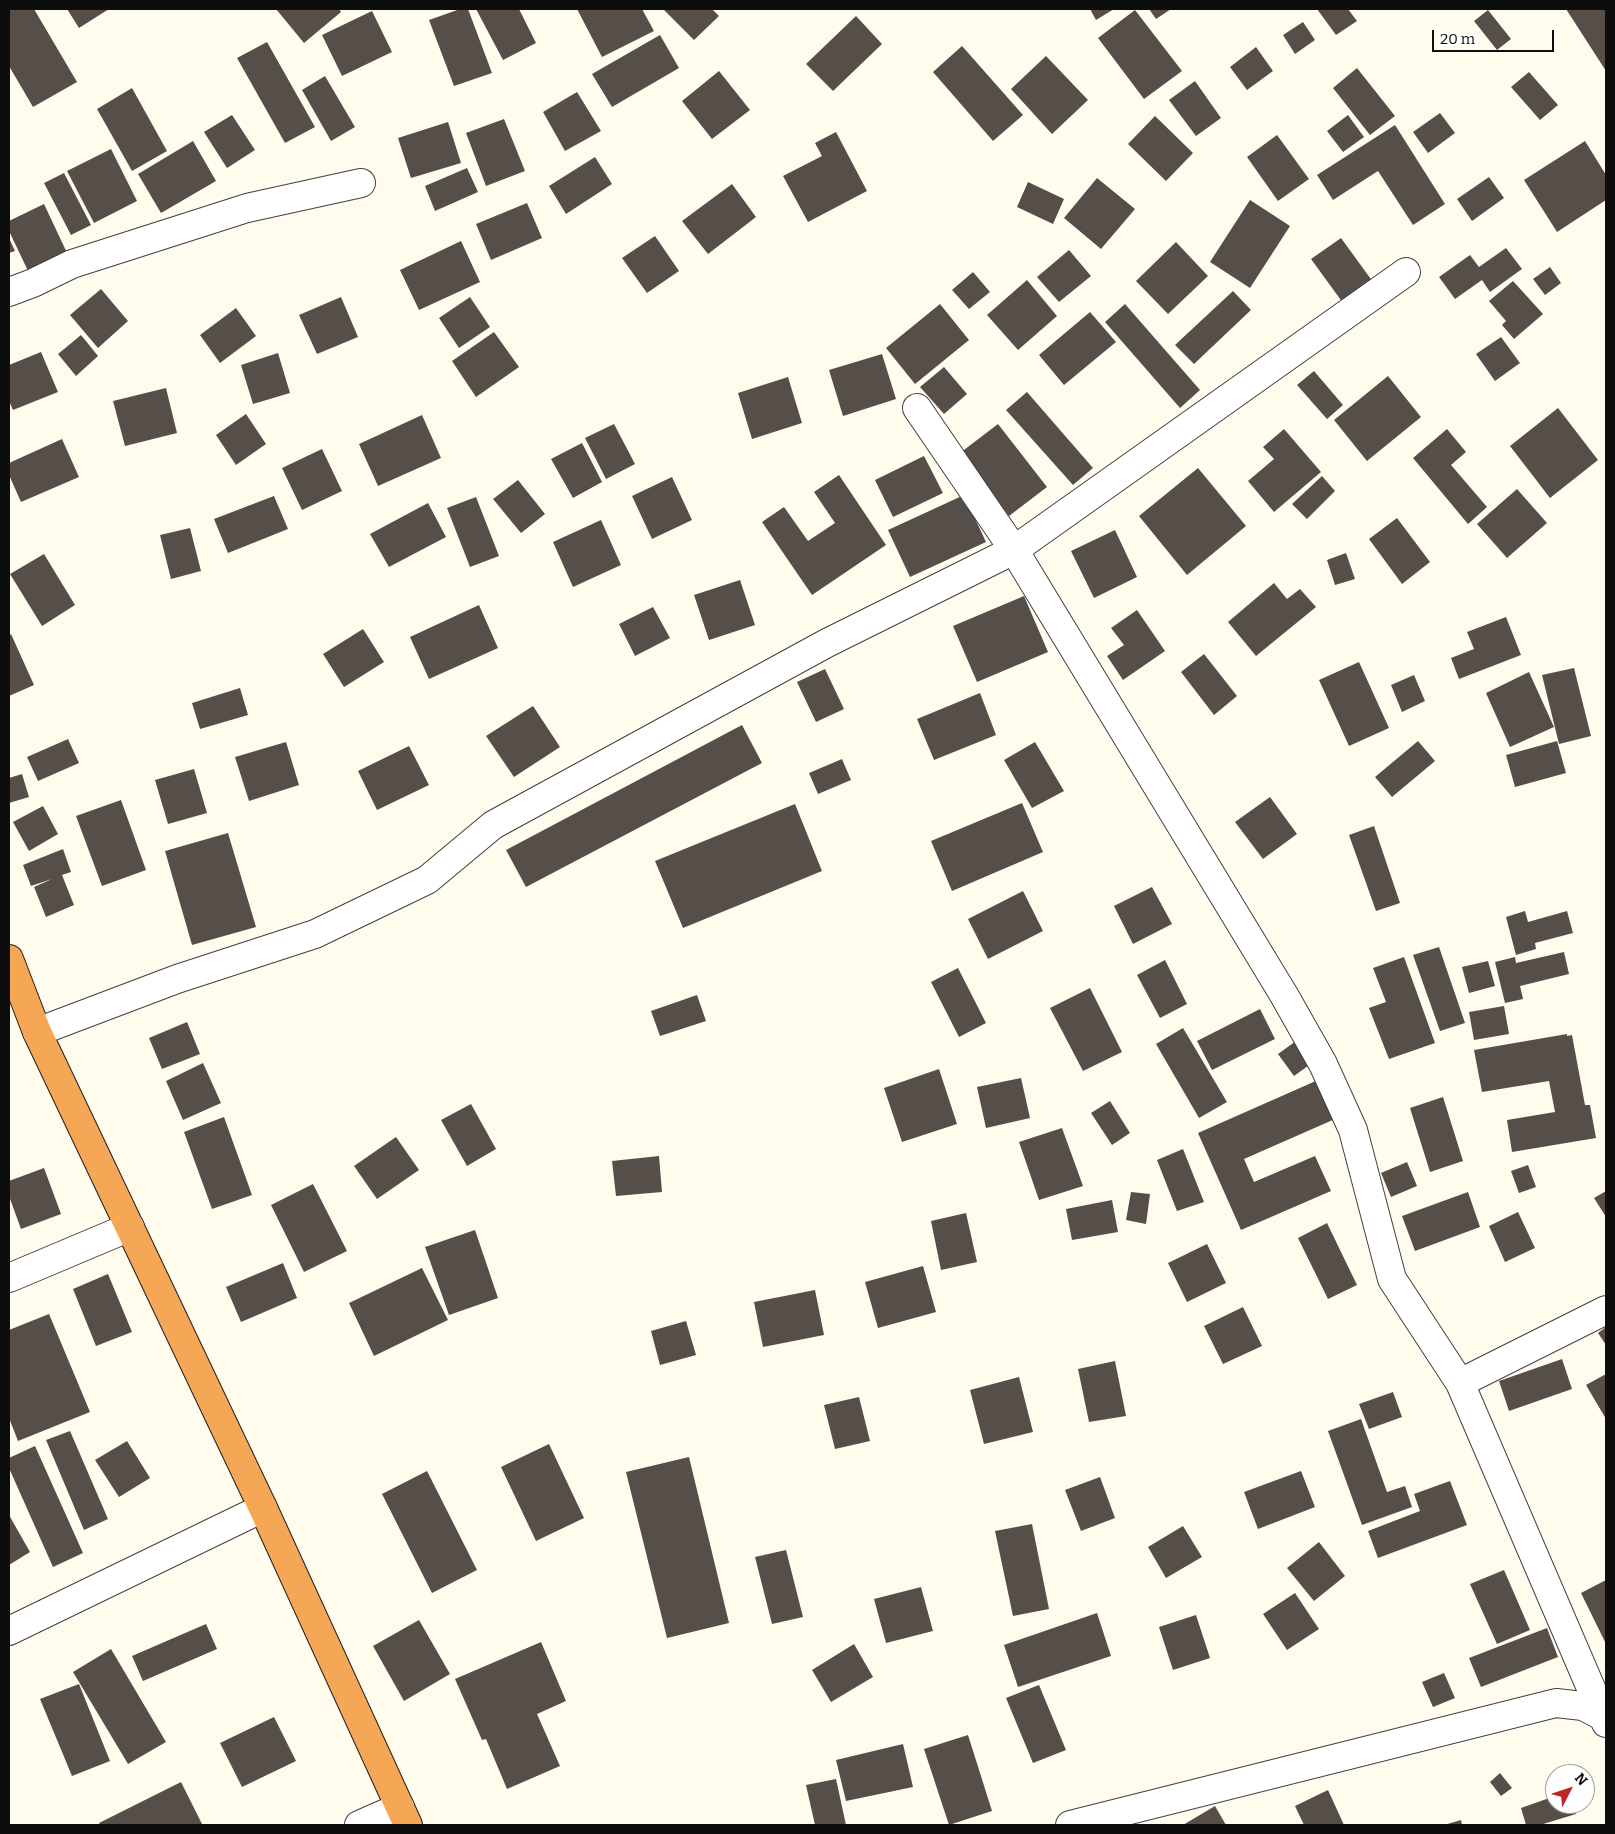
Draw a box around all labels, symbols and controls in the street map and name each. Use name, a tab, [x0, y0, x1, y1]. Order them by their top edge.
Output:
scale bar	[1435, 20, 1558, 52]
text: 20 m	[1440, 30, 1475, 48]
north arrow	[1545, 1764, 1595, 1814]
text: N	[1571, 1770, 1591, 1789]

